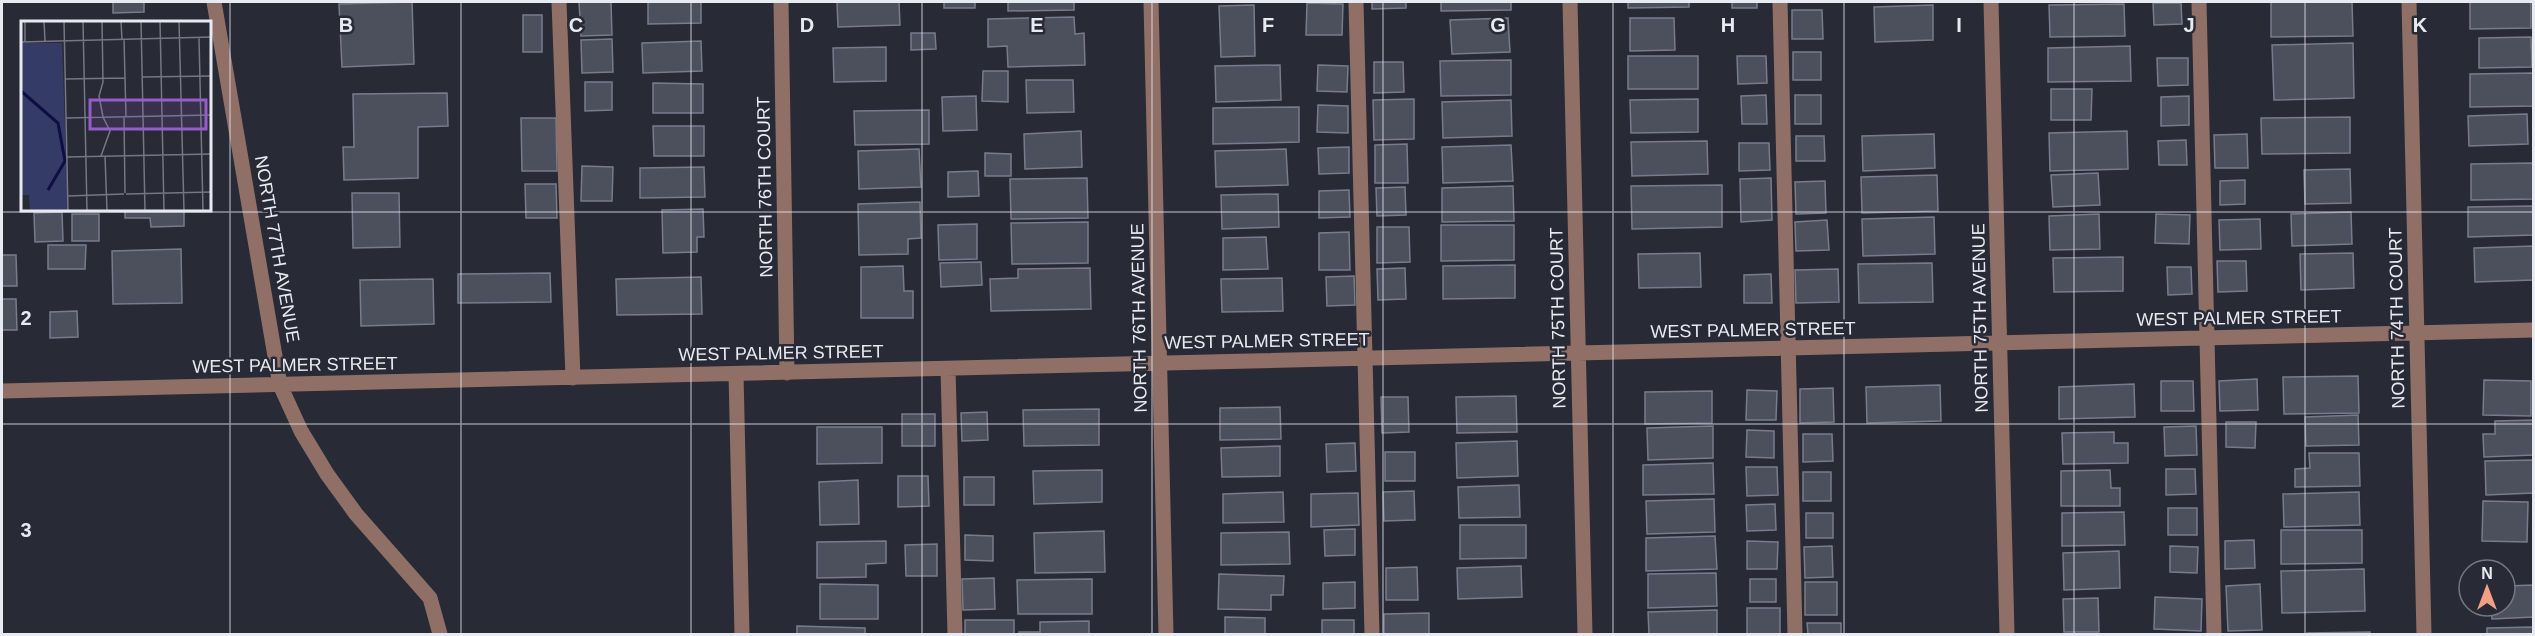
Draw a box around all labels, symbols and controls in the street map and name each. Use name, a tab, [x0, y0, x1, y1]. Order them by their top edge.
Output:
text: B	[339, 14, 353, 36]
text: C	[569, 14, 583, 36]
text: D	[800, 14, 814, 36]
text: E	[1030, 14, 1044, 36]
text: F	[1262, 14, 1274, 36]
text: G	[1490, 14, 1506, 36]
text: H	[1721, 14, 1735, 36]
text: I	[1956, 14, 1962, 36]
text: J	[2183, 14, 2195, 36]
text: K	[2413, 14, 2428, 36]
inset map	[21, 21, 212, 212]
street label: NORTH 76TH COURT	[753, 96, 777, 278]
street label: NORTH 77TH AVENUE	[251, 154, 303, 344]
street label: NORTH 76TH AVENUE	[1127, 223, 1151, 413]
street label: NORTH 75TH AVENUE	[1968, 223, 1992, 413]
street label: NORTH 75TH COURT	[1546, 227, 1570, 409]
street label: NORTH 74TH COURT	[2385, 227, 2409, 409]
street label: WEST PALMER STREET	[2136, 306, 2342, 330]
text: 2	[20, 307, 32, 329]
street label: WEST PALMER STREET	[1650, 318, 1856, 342]
street label: WEST PALMER STREET	[1164, 329, 1370, 353]
street label: WEST PALMER STREET	[678, 341, 884, 365]
street label: WEST PALMER STREET	[192, 353, 398, 377]
text: 3	[20, 519, 32, 541]
north arrow	[2457, 558, 2517, 618]
text: N	[2481, 565, 2493, 582]

